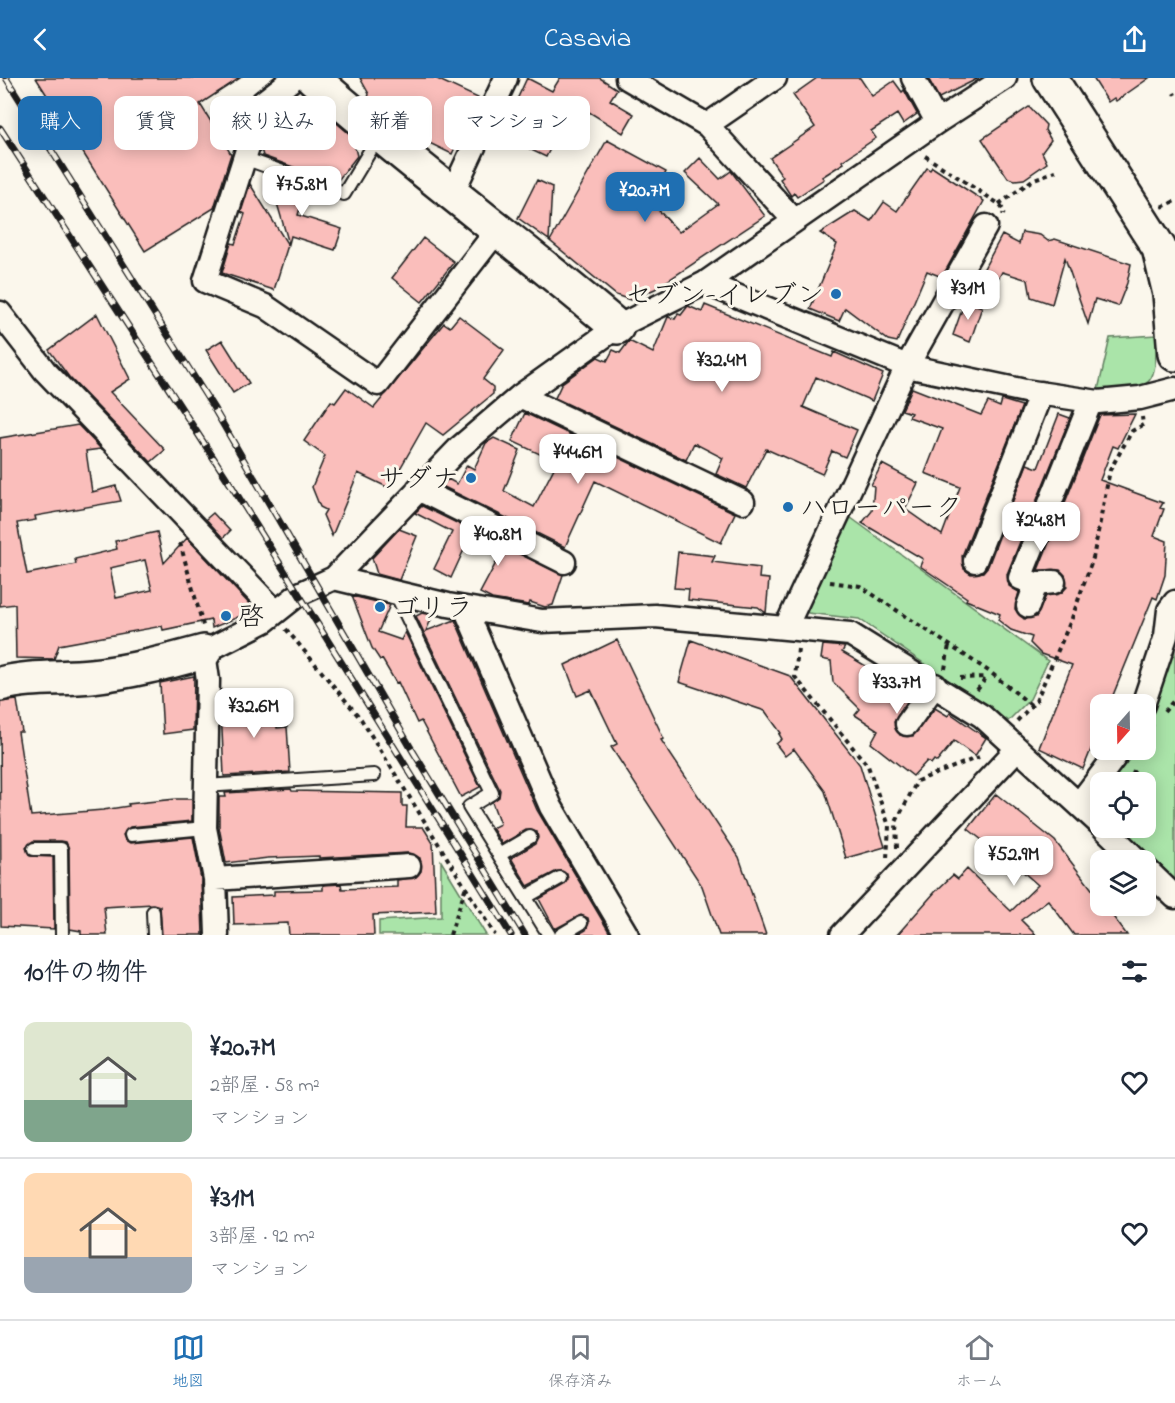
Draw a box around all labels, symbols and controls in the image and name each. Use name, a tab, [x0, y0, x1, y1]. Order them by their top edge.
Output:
text: Casavia	[544, 20, 631, 59]
icon: back	[24, 23, 57, 56]
icon: share	[1118, 23, 1151, 56]
chip: 購入	[18, 96, 102, 150]
chip: 賃貸	[114, 96, 198, 150]
chip: 絞り込み	[210, 96, 336, 150]
chip: 新着	[348, 96, 432, 150]
chip: マンション	[444, 96, 590, 150]
pin: ¥75.8M	[253, 166, 351, 217]
text: ¥75.8M	[276, 171, 328, 200]
pin: ¥20.7M	[596, 172, 694, 223]
text: ¥20.7M	[620, 177, 670, 206]
pin: ¥31M	[932, 270, 1004, 321]
text: ¥31M	[951, 275, 985, 304]
place label: セブン-イレブン	[625, 277, 824, 316]
marker: セブン-イレブン	[829, 287, 843, 301]
pin: ¥32.4M	[673, 342, 771, 393]
text: ¥32.4M	[697, 347, 747, 376]
pin: ¥44.6M	[529, 434, 627, 485]
text: ¥44.6M	[553, 439, 603, 468]
place label: サダナ	[378, 461, 459, 500]
marker: サダナ	[464, 471, 478, 485]
place label: ハローパーク	[800, 490, 962, 529]
marker: ハローパーク	[781, 500, 795, 514]
pin: ¥24.8M	[992, 502, 1090, 553]
text: ¥24.8M	[1016, 507, 1066, 536]
pin: ¥40.8M	[449, 516, 547, 567]
text: ¥40.8M	[474, 521, 522, 550]
place label: ゴリラ	[392, 590, 473, 629]
place label: 啓	[238, 599, 265, 638]
marker: ゴリラ	[373, 600, 387, 614]
marker: 啓	[219, 609, 233, 623]
pin: ¥33.7M	[848, 664, 946, 715]
text: ¥33.7M	[873, 669, 921, 698]
pin: ¥32.6M	[205, 688, 303, 739]
text: ¥32.6M	[228, 693, 280, 722]
north arrow	[1090, 694, 1156, 760]
map controls	[1090, 694, 1156, 916]
button: locate	[1090, 772, 1156, 838]
pin: ¥52.9M	[965, 836, 1063, 887]
text: ¥52.9M	[988, 841, 1040, 870]
button: layers	[1090, 850, 1156, 916]
text: 10件の物件	[24, 955, 148, 993]
icon: filters	[1118, 955, 1151, 988]
text: ¥20.7M	[210, 1030, 276, 1068]
icon: home	[72, 1046, 144, 1118]
icon: heart	[1118, 1066, 1151, 1099]
text: 2部屋 · 58 m²	[210, 1072, 320, 1101]
text: マンション	[210, 1105, 309, 1134]
text: ¥31M	[210, 1181, 255, 1219]
icon: home	[72, 1197, 144, 1269]
icon: heart	[1118, 1217, 1151, 1250]
text: 3部屋 · 92 m²	[210, 1223, 315, 1252]
text: マンション	[210, 1256, 309, 1285]
tab: 地図	[172, 1331, 205, 1394]
tab: 保存済み	[548, 1331, 612, 1394]
tab: ホーム	[956, 1331, 1003, 1394]

